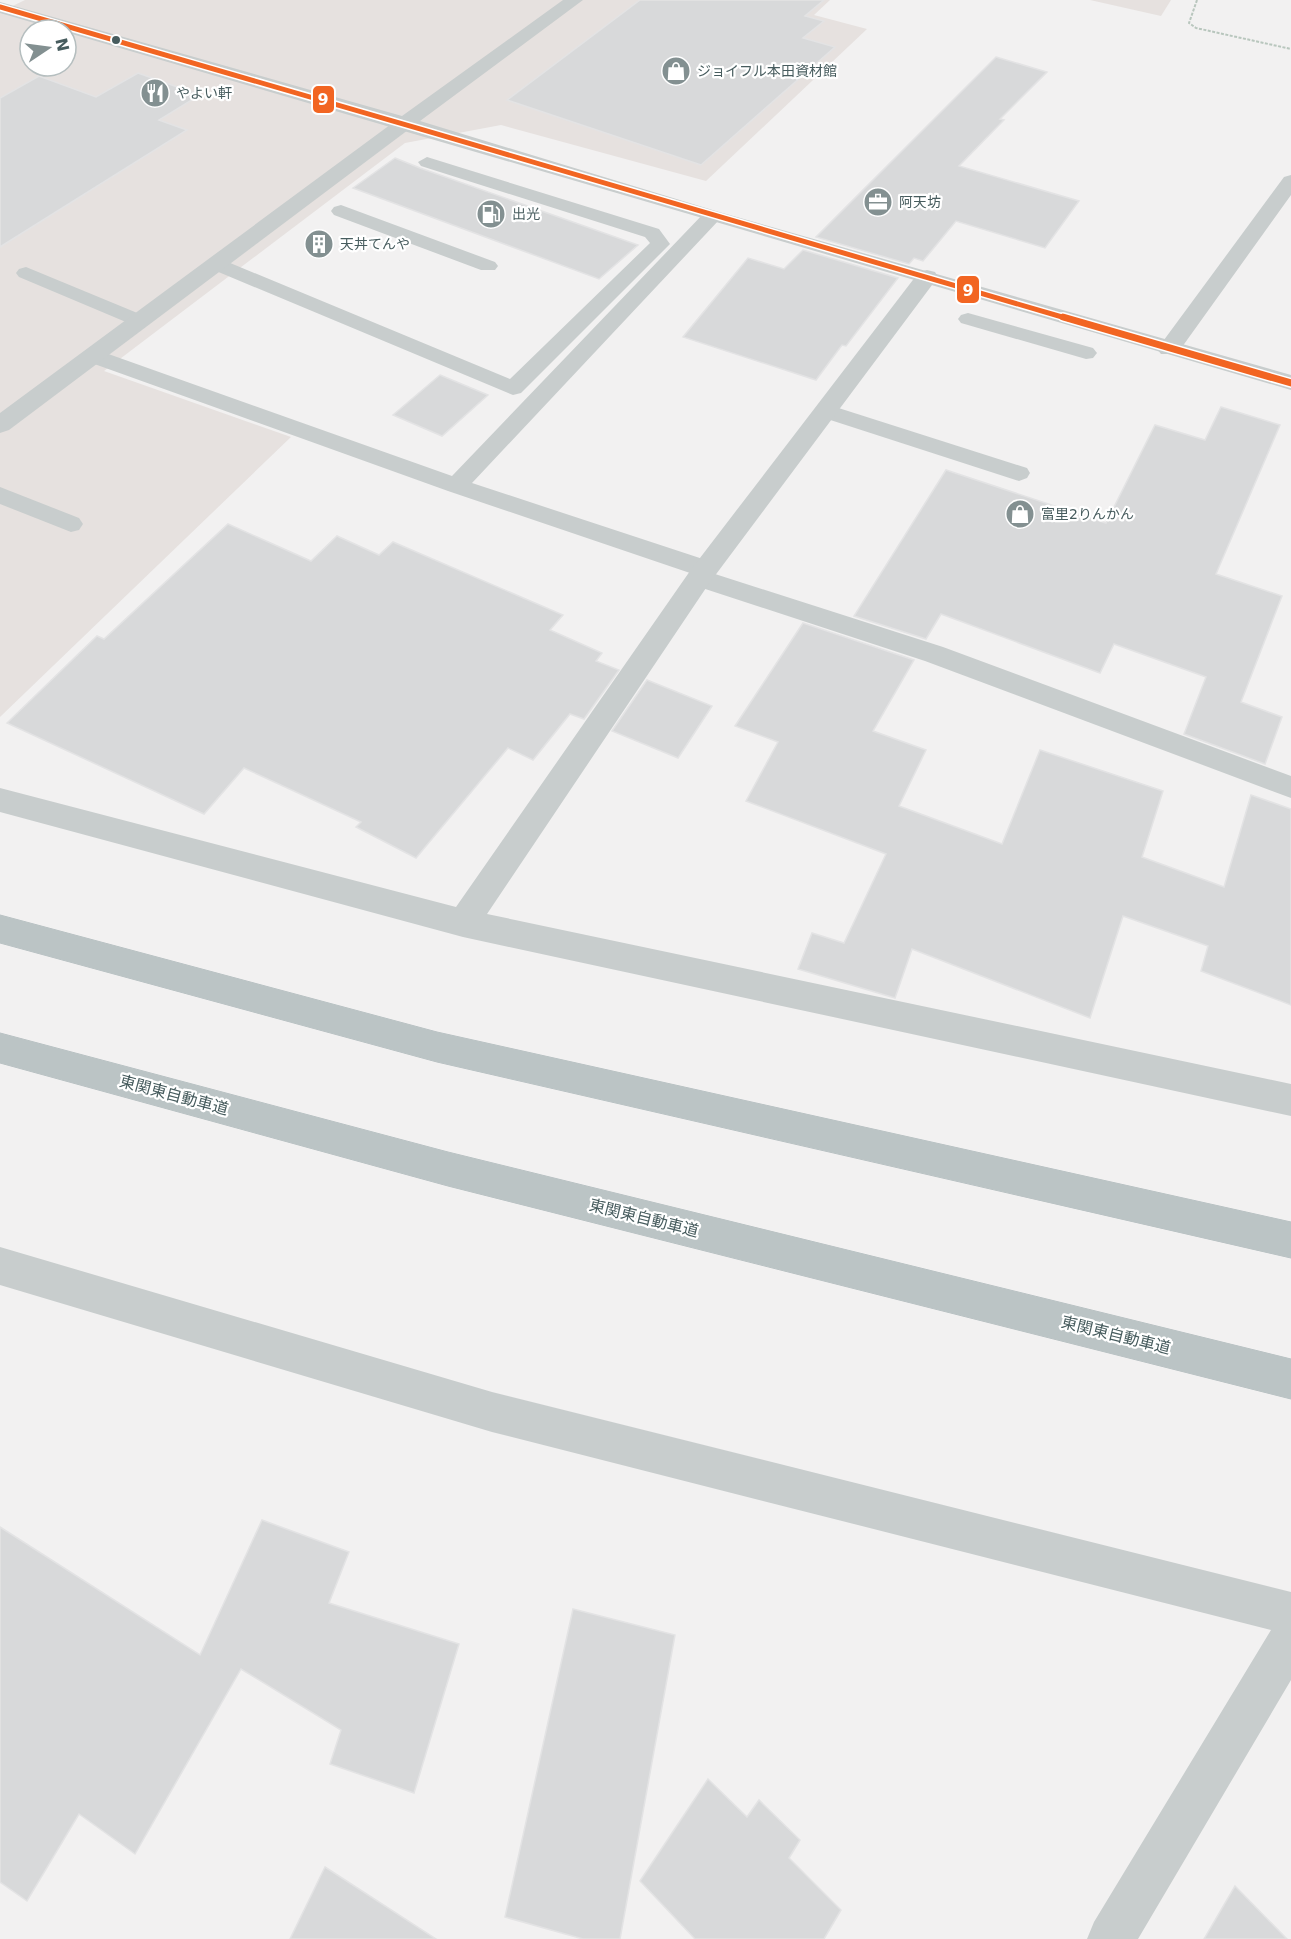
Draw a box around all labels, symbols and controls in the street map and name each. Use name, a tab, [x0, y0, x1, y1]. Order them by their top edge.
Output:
north arrow	[18, 18, 78, 78]
unlabelled marker	[110, 34, 122, 46]
text: N	[51, 36, 73, 53]
shop icon: ジョイフル本田資材館	[660, 55, 692, 87]
place label: ジョイフル本田資材館	[697, 63, 837, 79]
restaurant icon: やよい軒	[139, 77, 171, 109]
place label: やよい軒	[176, 85, 232, 101]
line badge: 9	[312, 85, 335, 114]
text: 9	[317, 90, 329, 109]
office icon: 阿天坊	[862, 186, 894, 218]
place label: 阿天坊	[899, 194, 941, 210]
fuel station icon: 出光	[475, 198, 507, 230]
place label: 出光	[512, 206, 540, 222]
building icon: 天丼てんや	[303, 228, 335, 260]
place label: 天丼てんや	[340, 236, 410, 252]
line badge: 9	[956, 275, 980, 304]
text: 9	[962, 281, 974, 300]
shop icon: 富里2りんかん	[1004, 498, 1036, 530]
place label: 富里2りんかん	[1041, 506, 1134, 522]
street label: 東関東自動車道	[117, 1071, 231, 1119]
street label: 東関東自動車道	[587, 1195, 701, 1241]
street label: 東関東自動車道	[1059, 1312, 1173, 1358]

